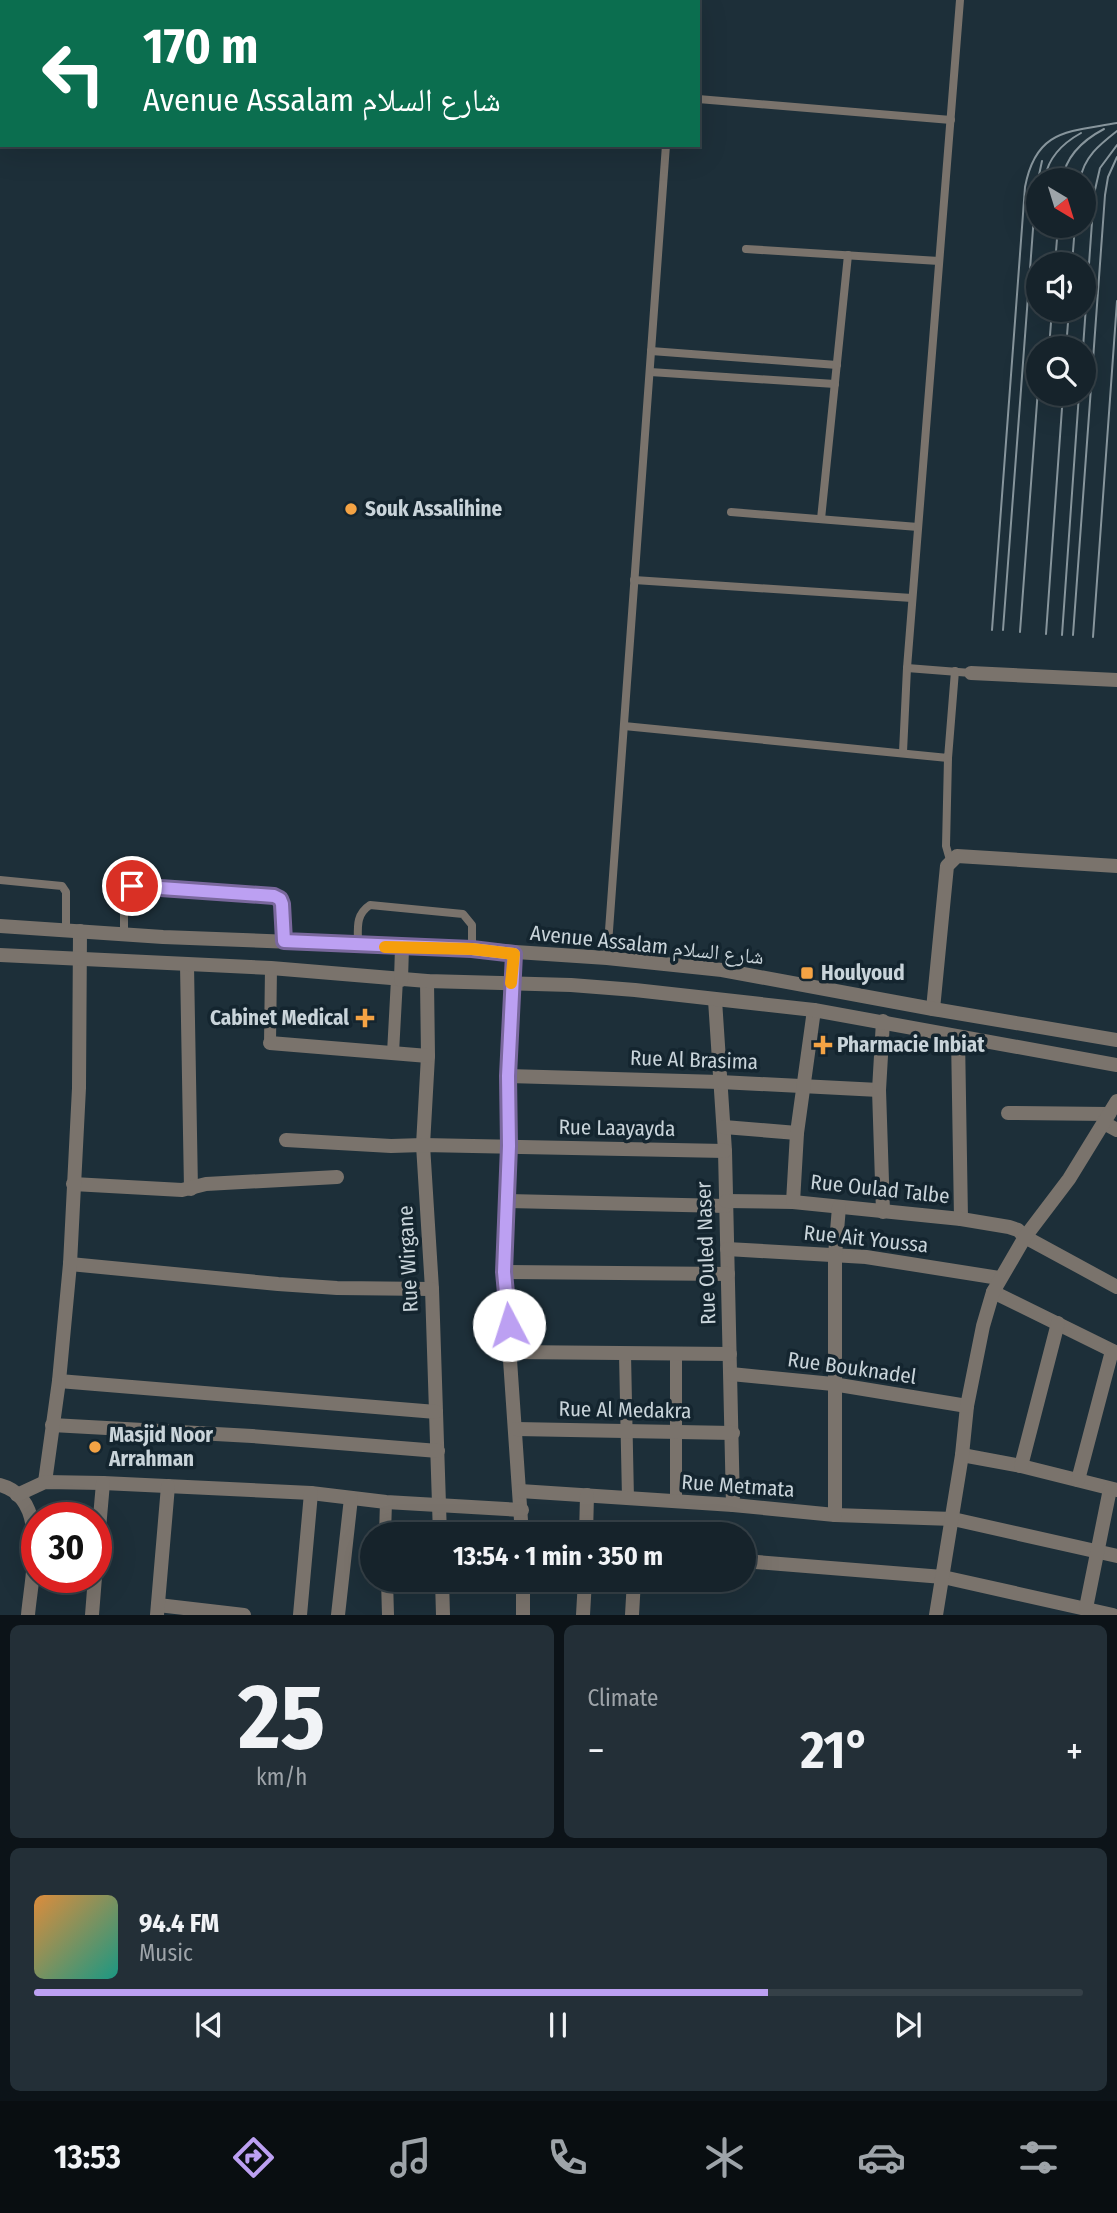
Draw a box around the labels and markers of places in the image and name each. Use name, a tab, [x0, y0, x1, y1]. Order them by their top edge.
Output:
place label: Souk Assalihine	[365, 496, 502, 522]
marker: Souk Assalihine	[343, 501, 359, 517]
pin	[102, 856, 162, 916]
place label: Houlyoud	[821, 960, 905, 986]
marker: Houlyoud	[799, 965, 815, 981]
place label: Cabinet Medical	[210, 1005, 349, 1031]
marker: Cabinet Medical	[355, 1008, 375, 1028]
place label: Pharmacie Inbiat	[837, 1032, 985, 1058]
marker: Pharmacie Inbiat	[815, 1037, 831, 1053]
place label: Masjid Noor Arrahman	[108, 1422, 213, 1472]
marker: Masjid Noor Arrahman	[87, 1439, 103, 1455]

